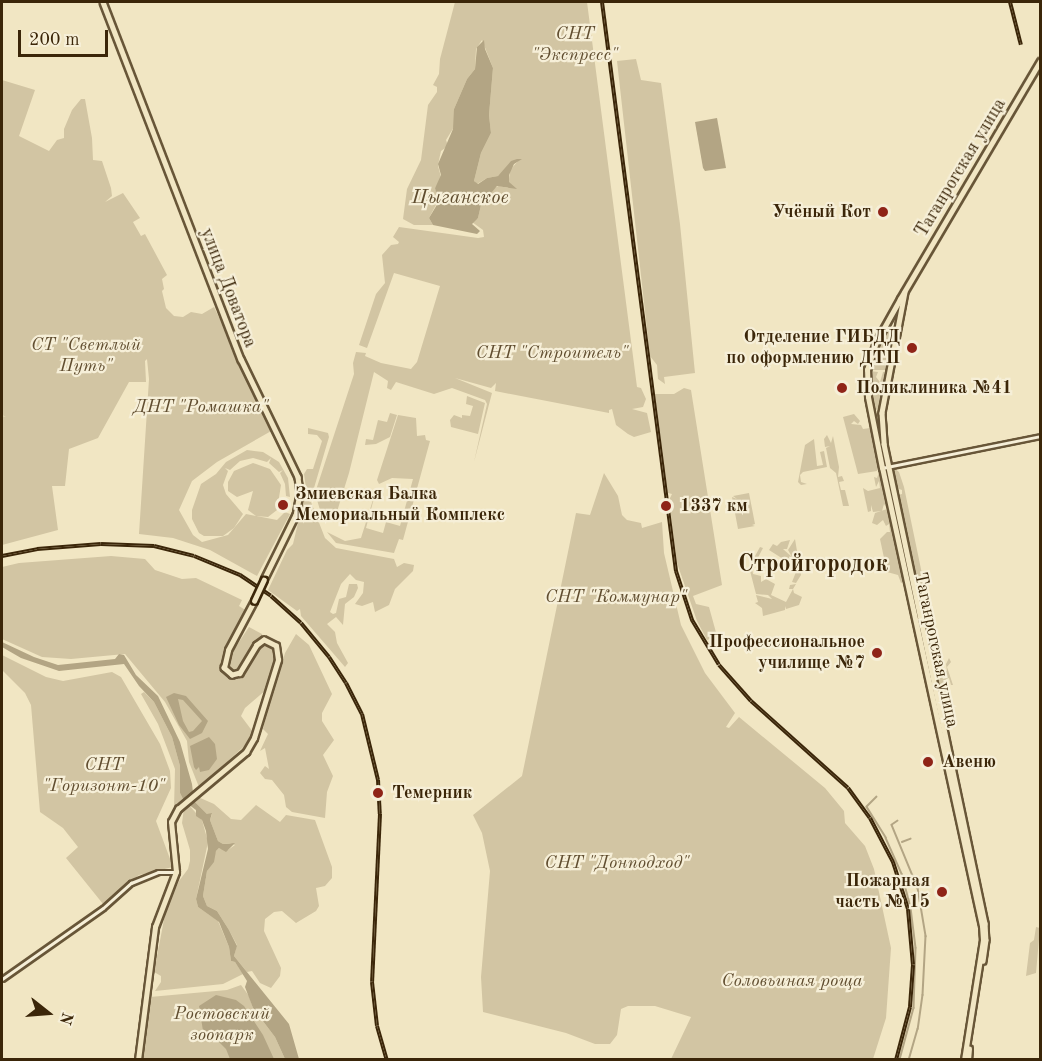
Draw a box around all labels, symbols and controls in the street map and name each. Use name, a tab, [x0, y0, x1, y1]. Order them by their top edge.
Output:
scale bar	[21, 18, 111, 56]
park label: СНТ "Экспресс"	[532, 24, 618, 66]
text: 200 m	[29, 31, 80, 49]
street label: Таганрогская улица	[911, 95, 1011, 241]
water label: Цыганское	[411, 186, 509, 210]
place label: Учёный Кот	[772, 201, 871, 223]
marker: Учёный Кот	[876, 205, 890, 219]
street label: улица Доватора	[195, 225, 261, 351]
place label: Отделение ГИБДД по оформлению ДТП	[726, 327, 900, 370]
park label: СТ "Светлый Путь"	[31, 335, 141, 378]
marker: Отделение ГИБДД по оформлению ДТП	[905, 341, 919, 355]
park label: СНТ "Строитель"	[476, 342, 628, 364]
place label: Поликлиника №41	[856, 377, 1012, 399]
marker: Поликлиника №41	[833, 379, 851, 397]
park label: ДНТ "Ромашка"	[133, 396, 269, 418]
place label: Змиевская Балка Мемориальный Комплекс	[295, 484, 505, 526]
place label: 1337 км	[680, 495, 748, 517]
marker: 1337 км	[657, 497, 675, 515]
marker: Змиевская Балка Мемориальный Комплекс	[276, 498, 290, 512]
district label: Стройгородок	[738, 552, 888, 580]
street label: Таганрогская улица	[909, 570, 963, 730]
park label: СНТ "Коммунар"	[545, 586, 687, 608]
place label: Профессиональное училище №7	[709, 632, 865, 674]
marker: Профессиональное училище №7	[870, 646, 884, 660]
place label: Авеню	[942, 751, 996, 773]
marker: Авеню	[919, 753, 937, 771]
park label: СНТ "Горизонт-10"	[43, 755, 165, 798]
place label: Темерник	[392, 782, 472, 804]
marker: Темерник	[369, 784, 387, 802]
park label: СНТ "Донподход"	[545, 852, 689, 874]
place label: Пожарная часть № 15	[835, 871, 930, 914]
marker: Пожарная часть № 15	[935, 885, 949, 899]
park label: Соловьиная роща	[721, 970, 863, 992]
north arrow	[18, 983, 78, 1043]
park label: Ростовский зоопарк	[174, 1004, 270, 1046]
text: N	[56, 1010, 75, 1026]

